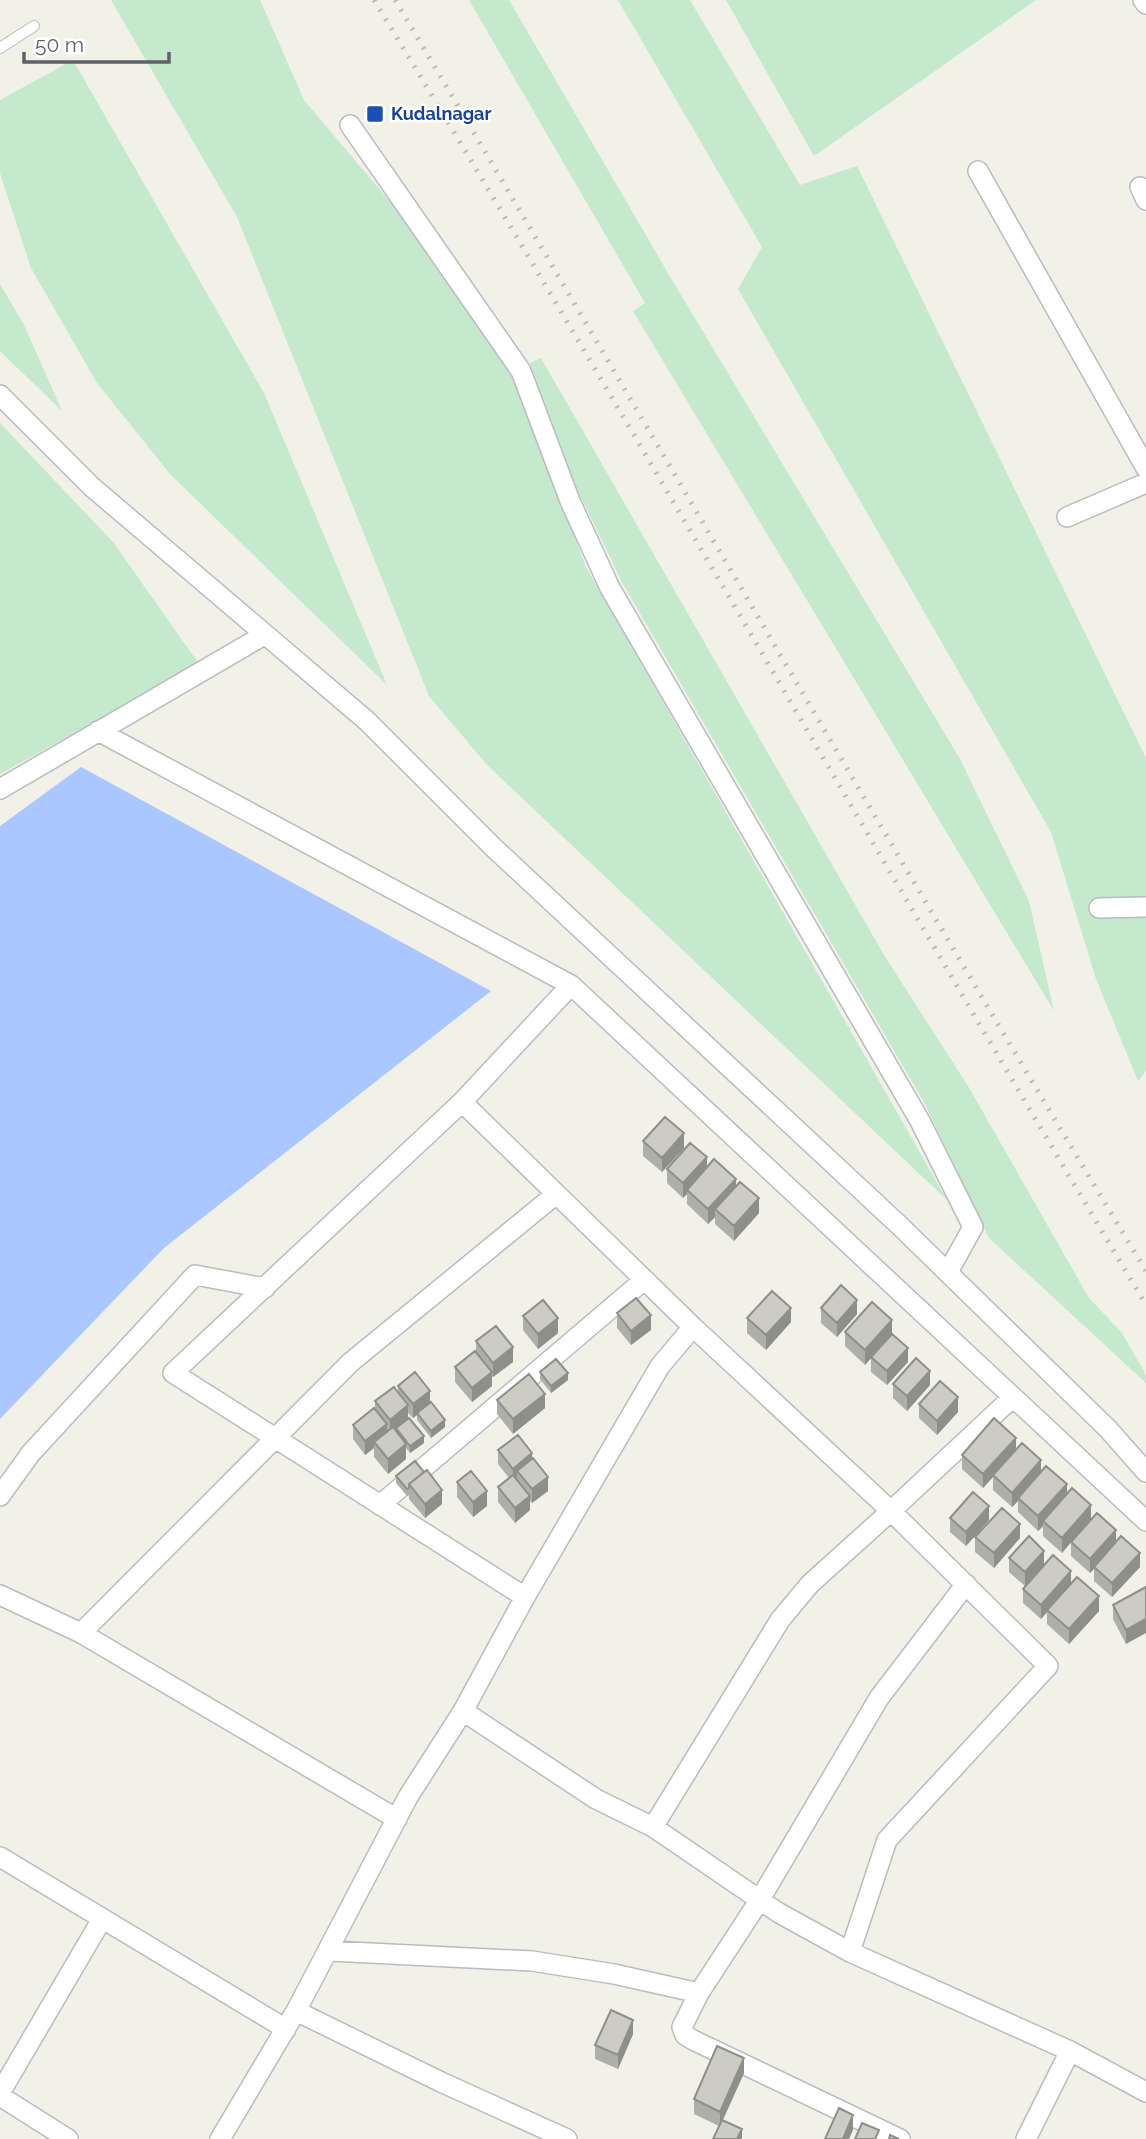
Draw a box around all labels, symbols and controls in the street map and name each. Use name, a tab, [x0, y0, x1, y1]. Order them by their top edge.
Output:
scale bar	[24, 21, 170, 65]
text: 50 m	[35, 32, 84, 57]
place label: Kudalnagar	[391, 103, 491, 124]
marker: Kudalnagar	[365, 104, 385, 124]

